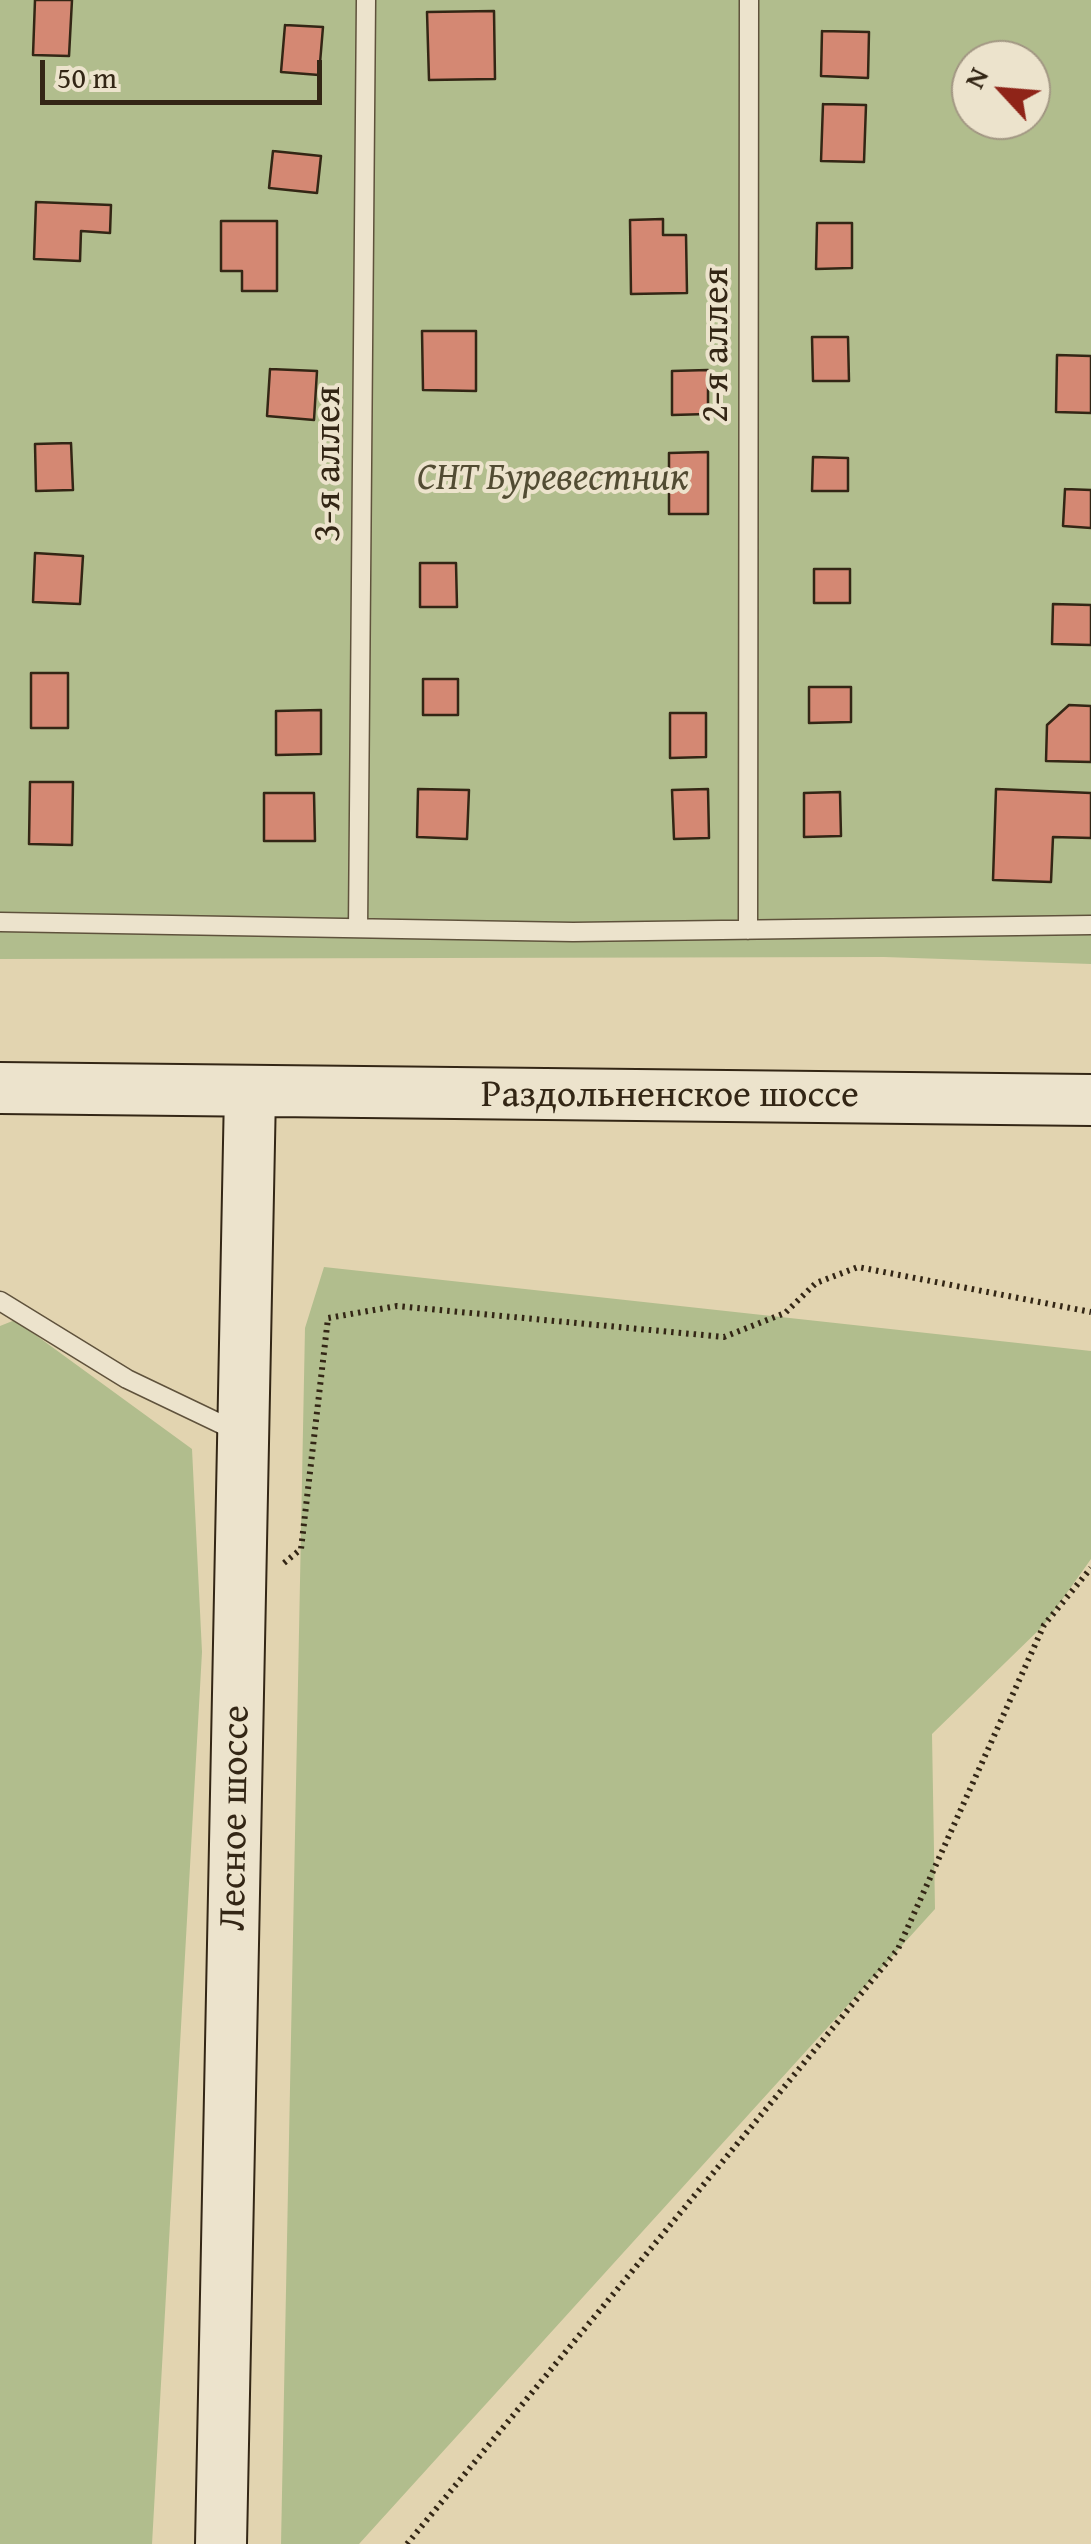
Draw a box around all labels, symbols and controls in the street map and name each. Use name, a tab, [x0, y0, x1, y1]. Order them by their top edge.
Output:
scale bar	[45, 40, 328, 102]
north arrow	[951, 40, 1051, 140]
text: 50 m	[57, 55, 117, 99]
text: N	[953, 60, 998, 95]
street label: 2-я аллея	[694, 267, 740, 423]
street label: 3-я аллея	[306, 386, 352, 542]
park label: СНТ Буревестник	[417, 456, 689, 502]
street label: Раздольненское шоссе	[481, 1073, 859, 1119]
street label: Лесное шоссе	[211, 1705, 261, 1931]

